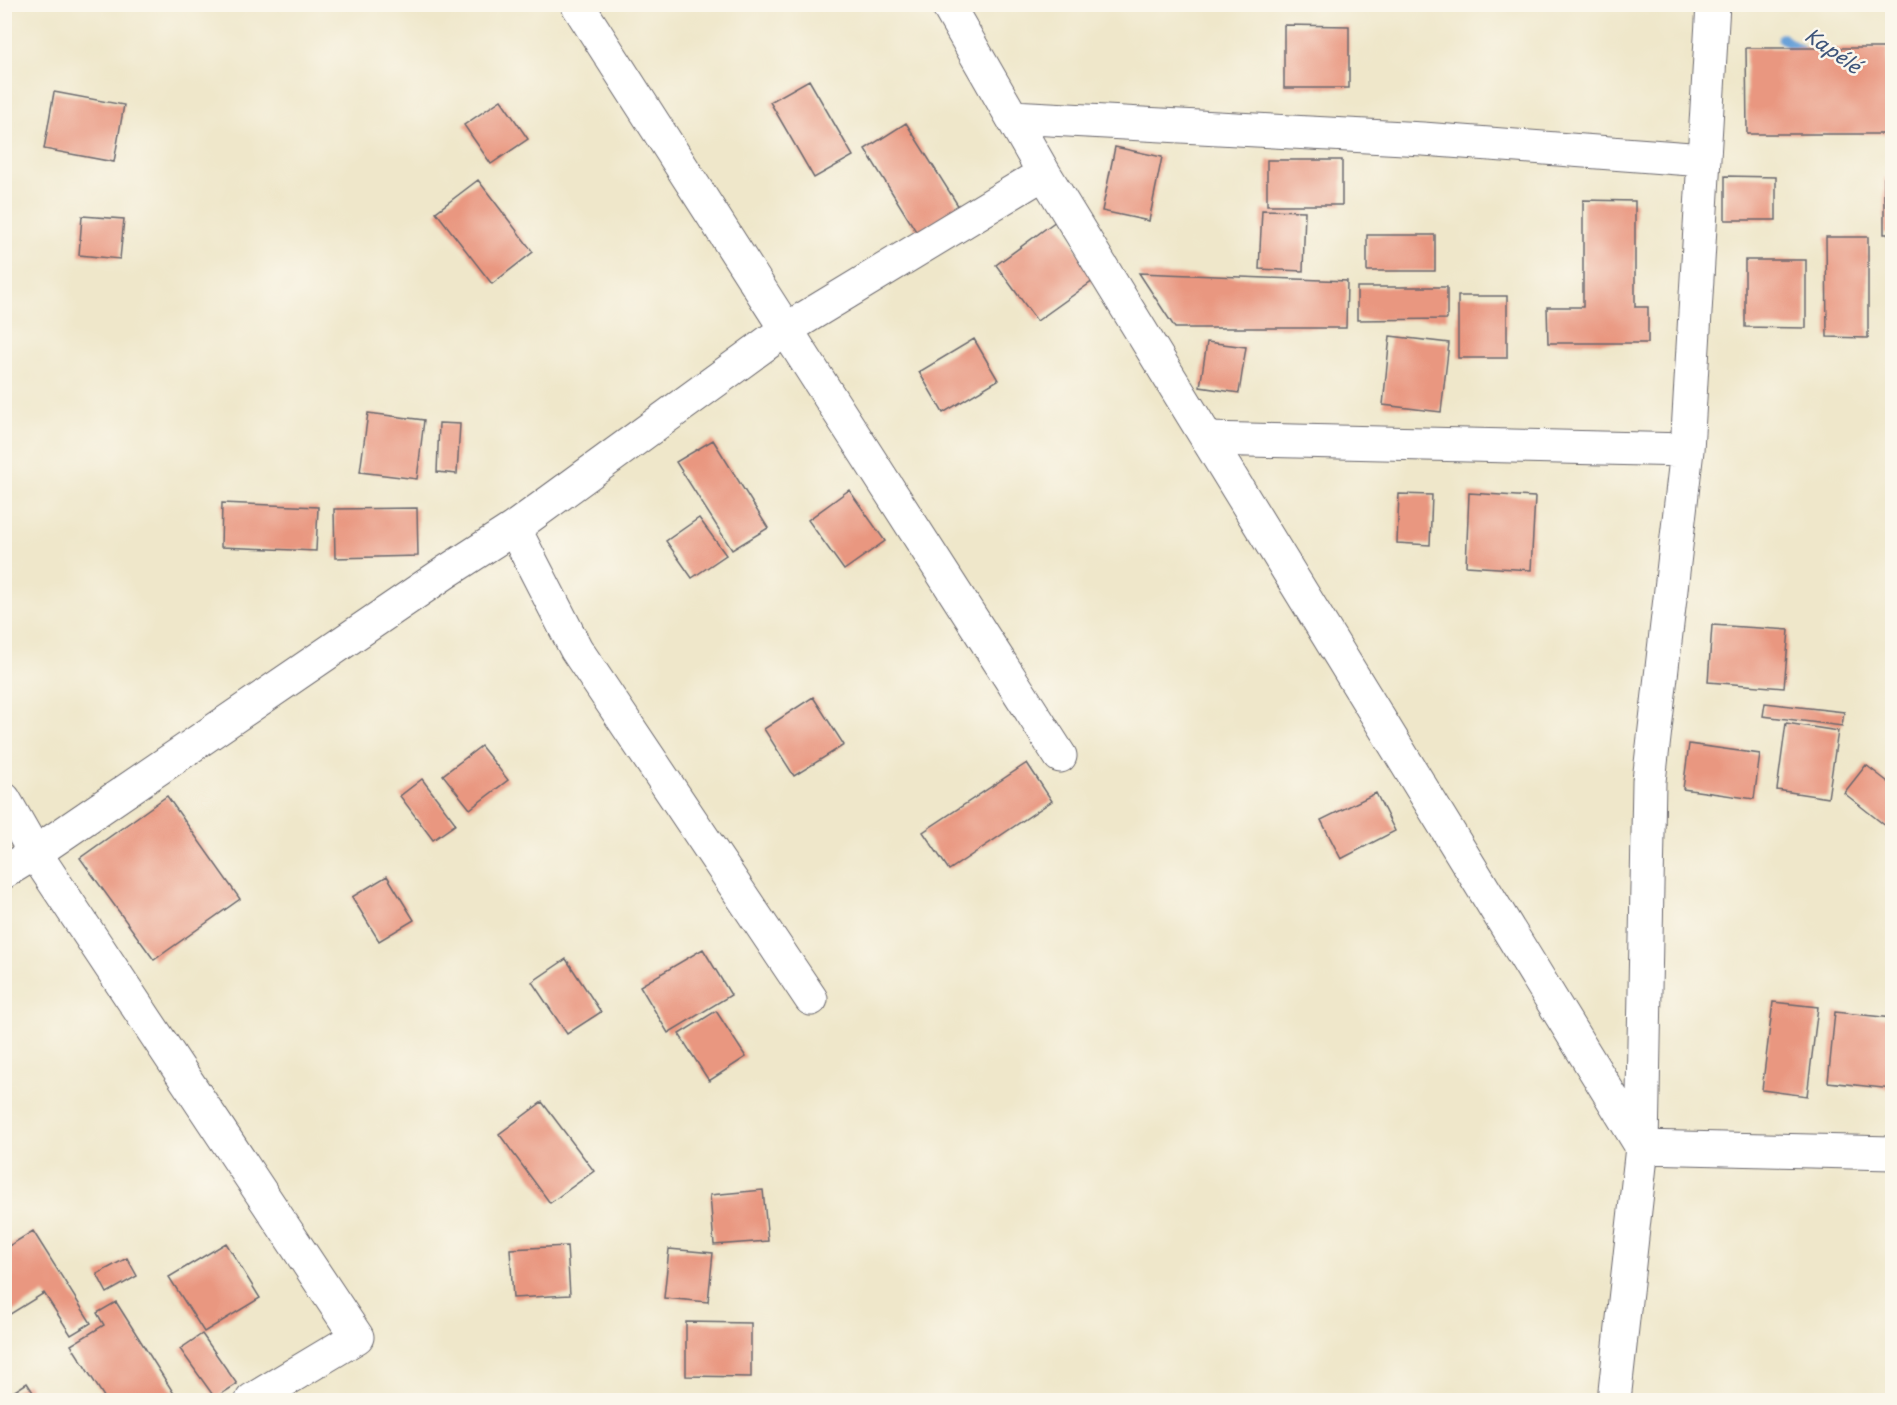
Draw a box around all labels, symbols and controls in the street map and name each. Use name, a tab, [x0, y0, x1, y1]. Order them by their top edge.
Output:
water label: Kapélé	[1799, 20, 1869, 82]

